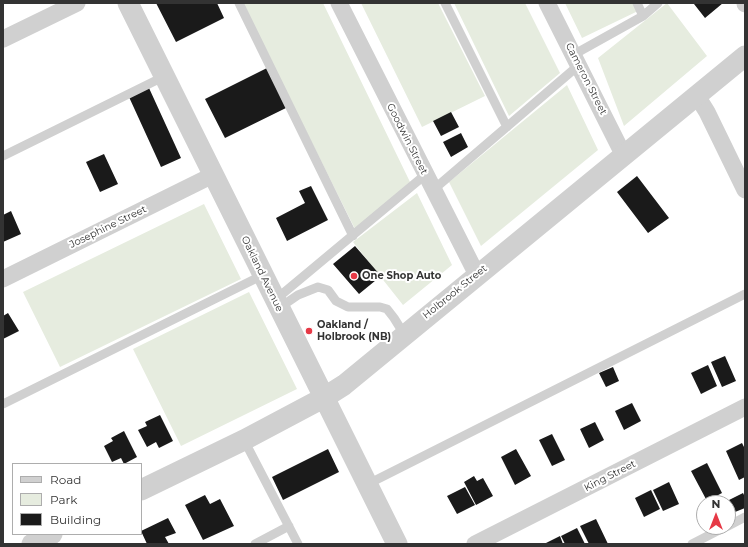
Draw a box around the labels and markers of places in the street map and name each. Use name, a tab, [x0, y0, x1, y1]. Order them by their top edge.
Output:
place label: One Shop Auto	[362, 270, 441, 282]
marker: One Shop Auto	[349, 271, 359, 281]
place label: Oakland / Holbrook (NB)	[317, 319, 391, 342]
marker: Oakland / Holbrook (NB)	[304, 326, 314, 336]

